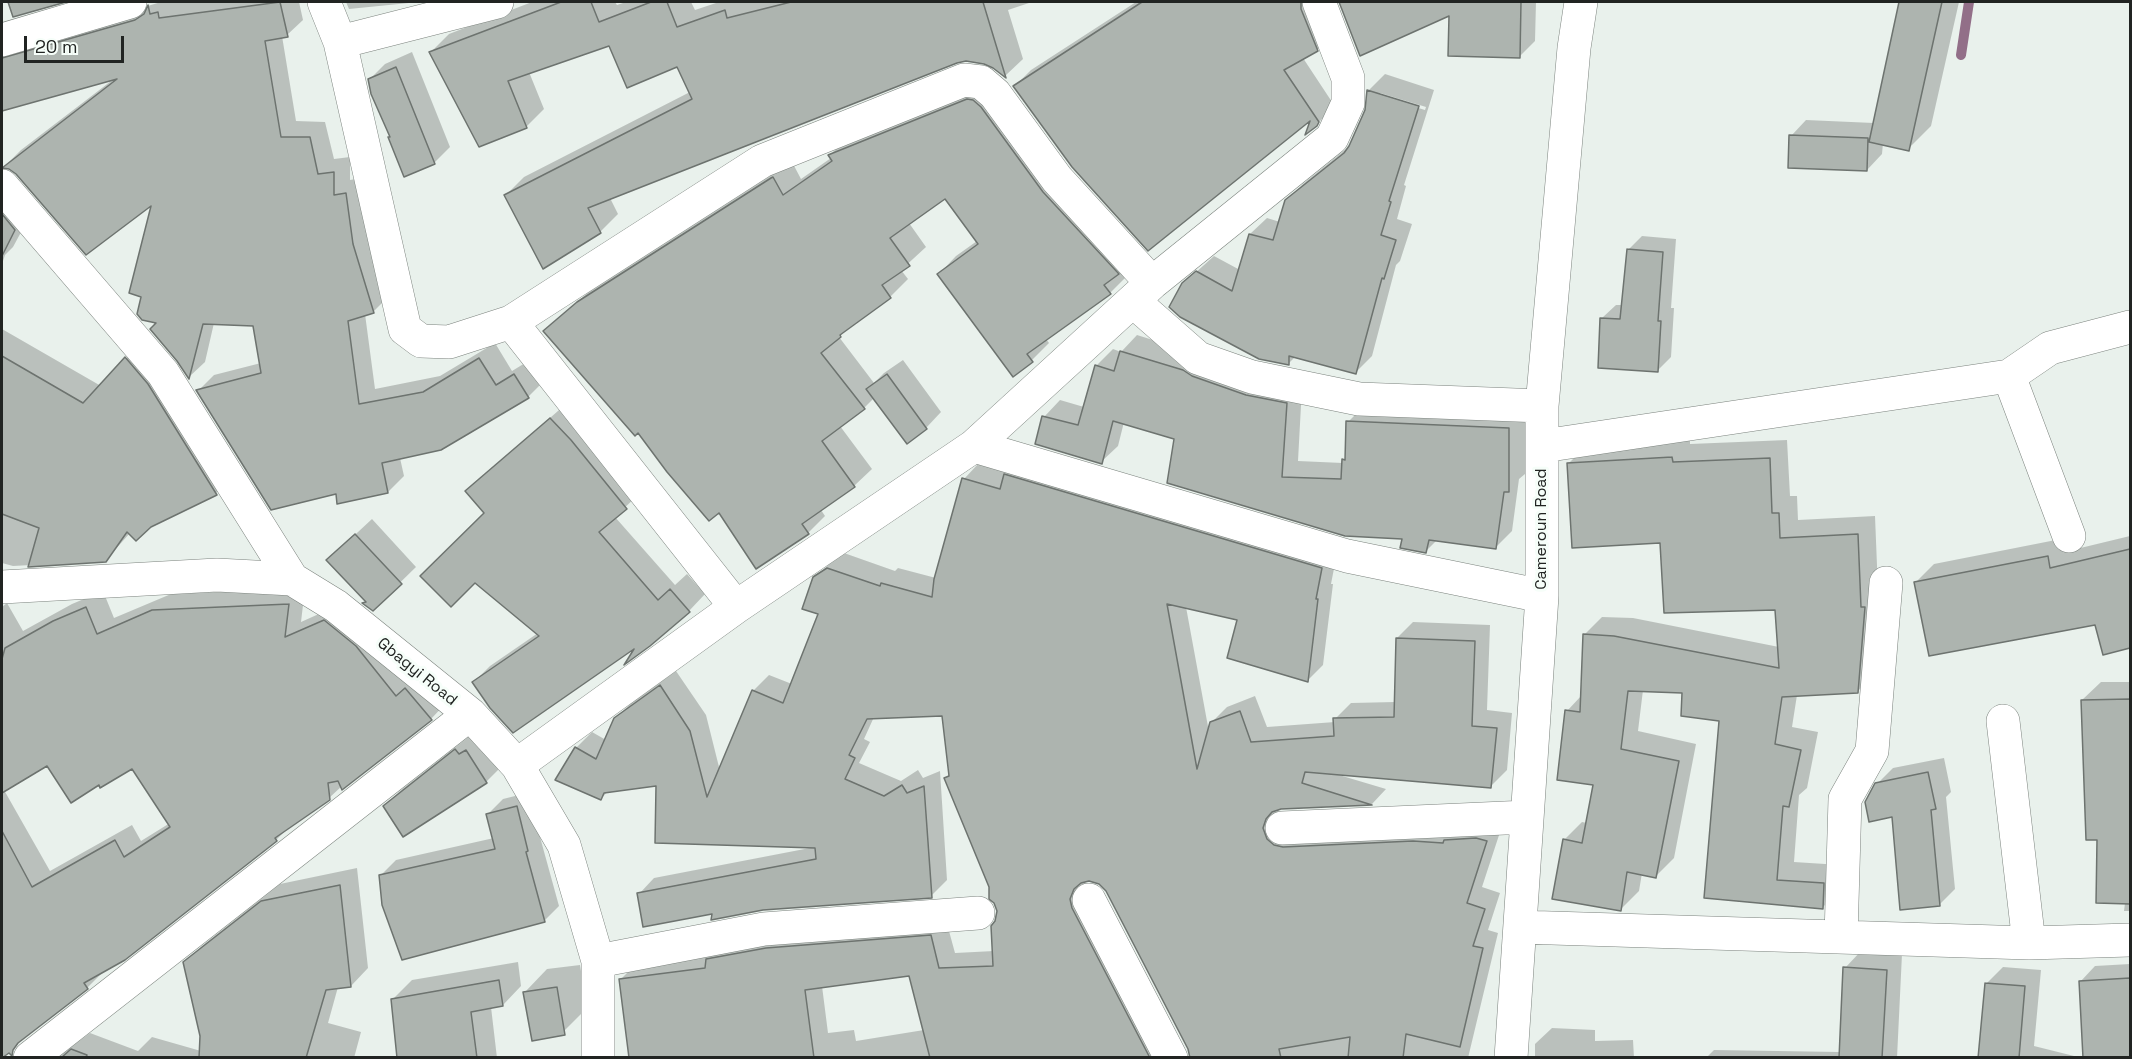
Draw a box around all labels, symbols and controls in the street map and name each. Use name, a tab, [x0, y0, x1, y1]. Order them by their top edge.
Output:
scale bar	[27, 24, 128, 62]
text: 20 m	[35, 35, 78, 58]
street label: Cameroun Road	[1532, 468, 1552, 590]
street label: Gbagyi Road	[373, 634, 461, 710]

